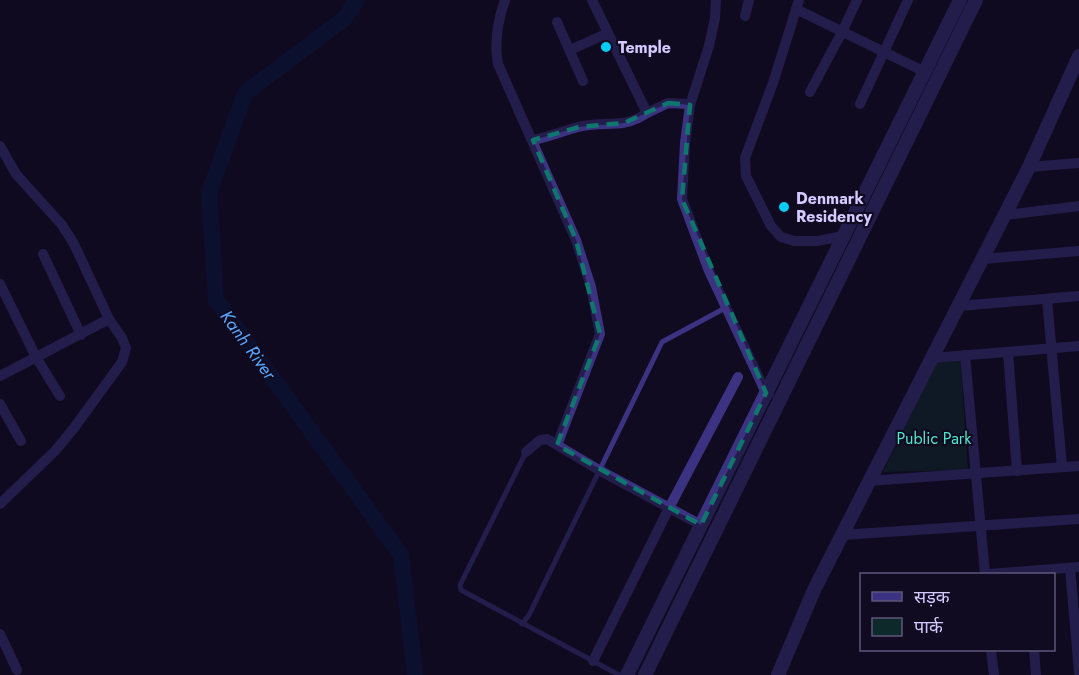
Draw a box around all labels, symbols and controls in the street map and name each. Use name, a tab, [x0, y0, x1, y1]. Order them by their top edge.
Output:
place label: Temple	[618, 36, 671, 59]
marker: Temple	[599, 40, 613, 54]
place label: Denmark Residency	[796, 187, 872, 228]
marker: Denmark Residency	[777, 200, 791, 214]
water label: Kanh River	[214, 305, 283, 386]
park label: Public Park	[897, 427, 972, 450]
legend	[860, 573, 1055, 651]
text: सड़क	[914, 584, 951, 610]
text: पार्क	[914, 614, 944, 640]

